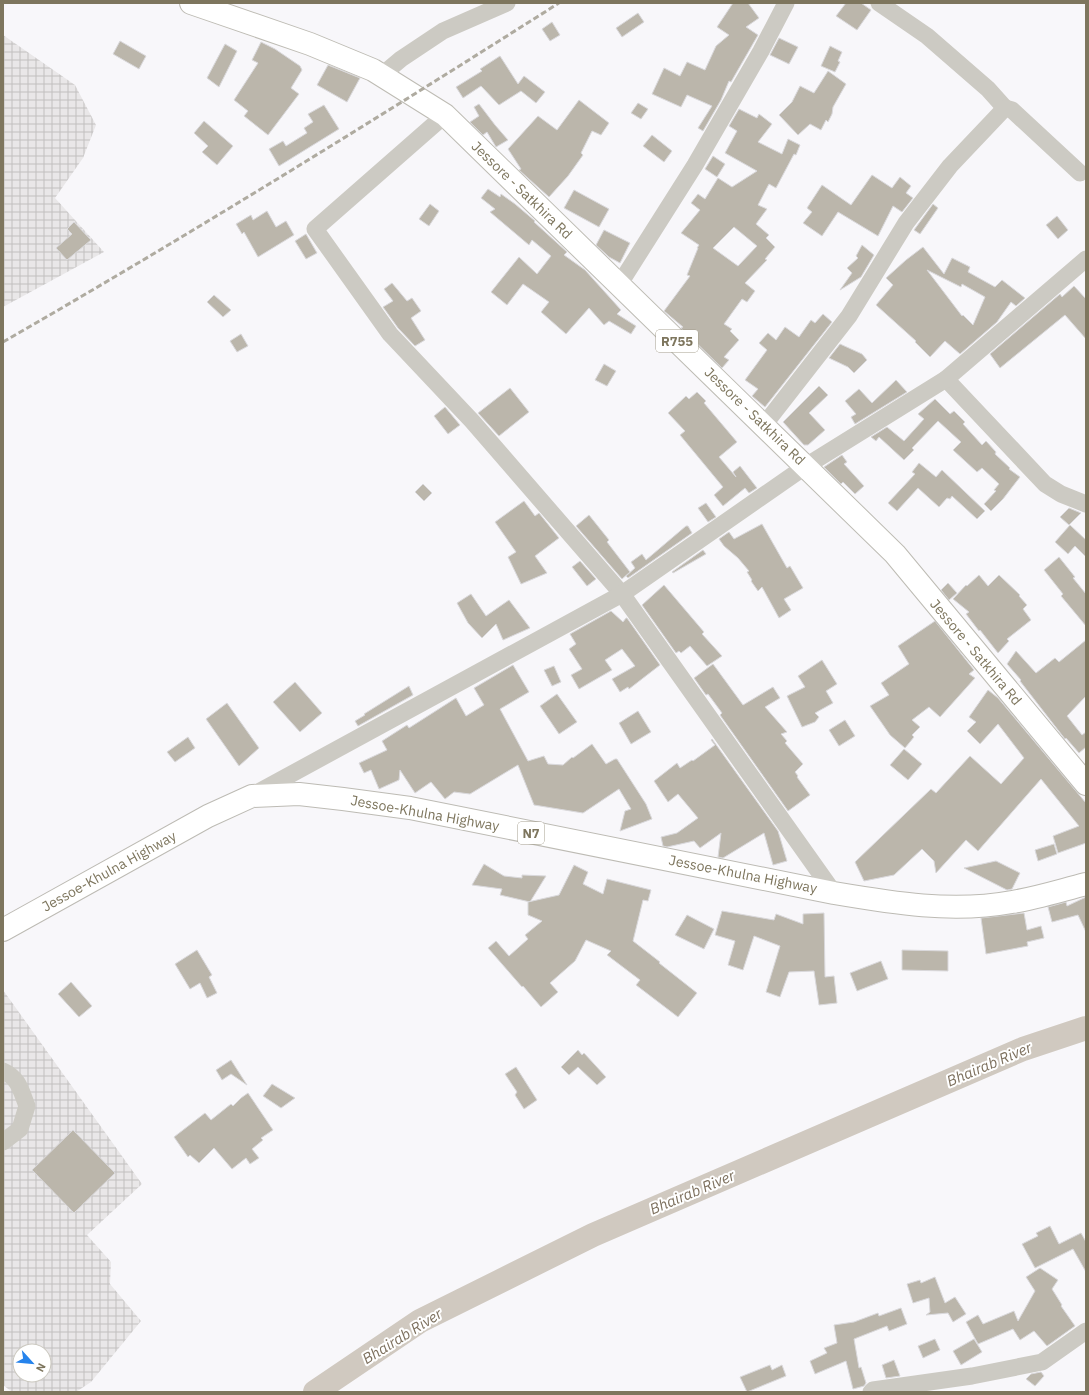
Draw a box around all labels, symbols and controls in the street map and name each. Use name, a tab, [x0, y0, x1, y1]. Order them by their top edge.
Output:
street label: Jessore - Satkhira Rd	[468, 137, 576, 243]
road number: R755	[656, 330, 698, 352]
street label: Jessore - Satkhira Rd	[701, 363, 809, 469]
street label: Jessore - Satkhira Rd	[926, 595, 1026, 709]
street label: Jessoe-Khulna Highway	[349, 791, 501, 835]
road number: N7	[518, 822, 544, 844]
street label: Jessoe-Khulna Highway	[39, 827, 179, 915]
street label: Jessoe-Khulna Highway	[667, 851, 819, 897]
water label: Bhairab River	[944, 1037, 1035, 1090]
water label: Bhairab River	[647, 1165, 738, 1218]
water label: Bhairab River	[359, 1304, 446, 1368]
north arrow	[12, 1343, 52, 1383]
text: N	[33, 1361, 49, 1374]

